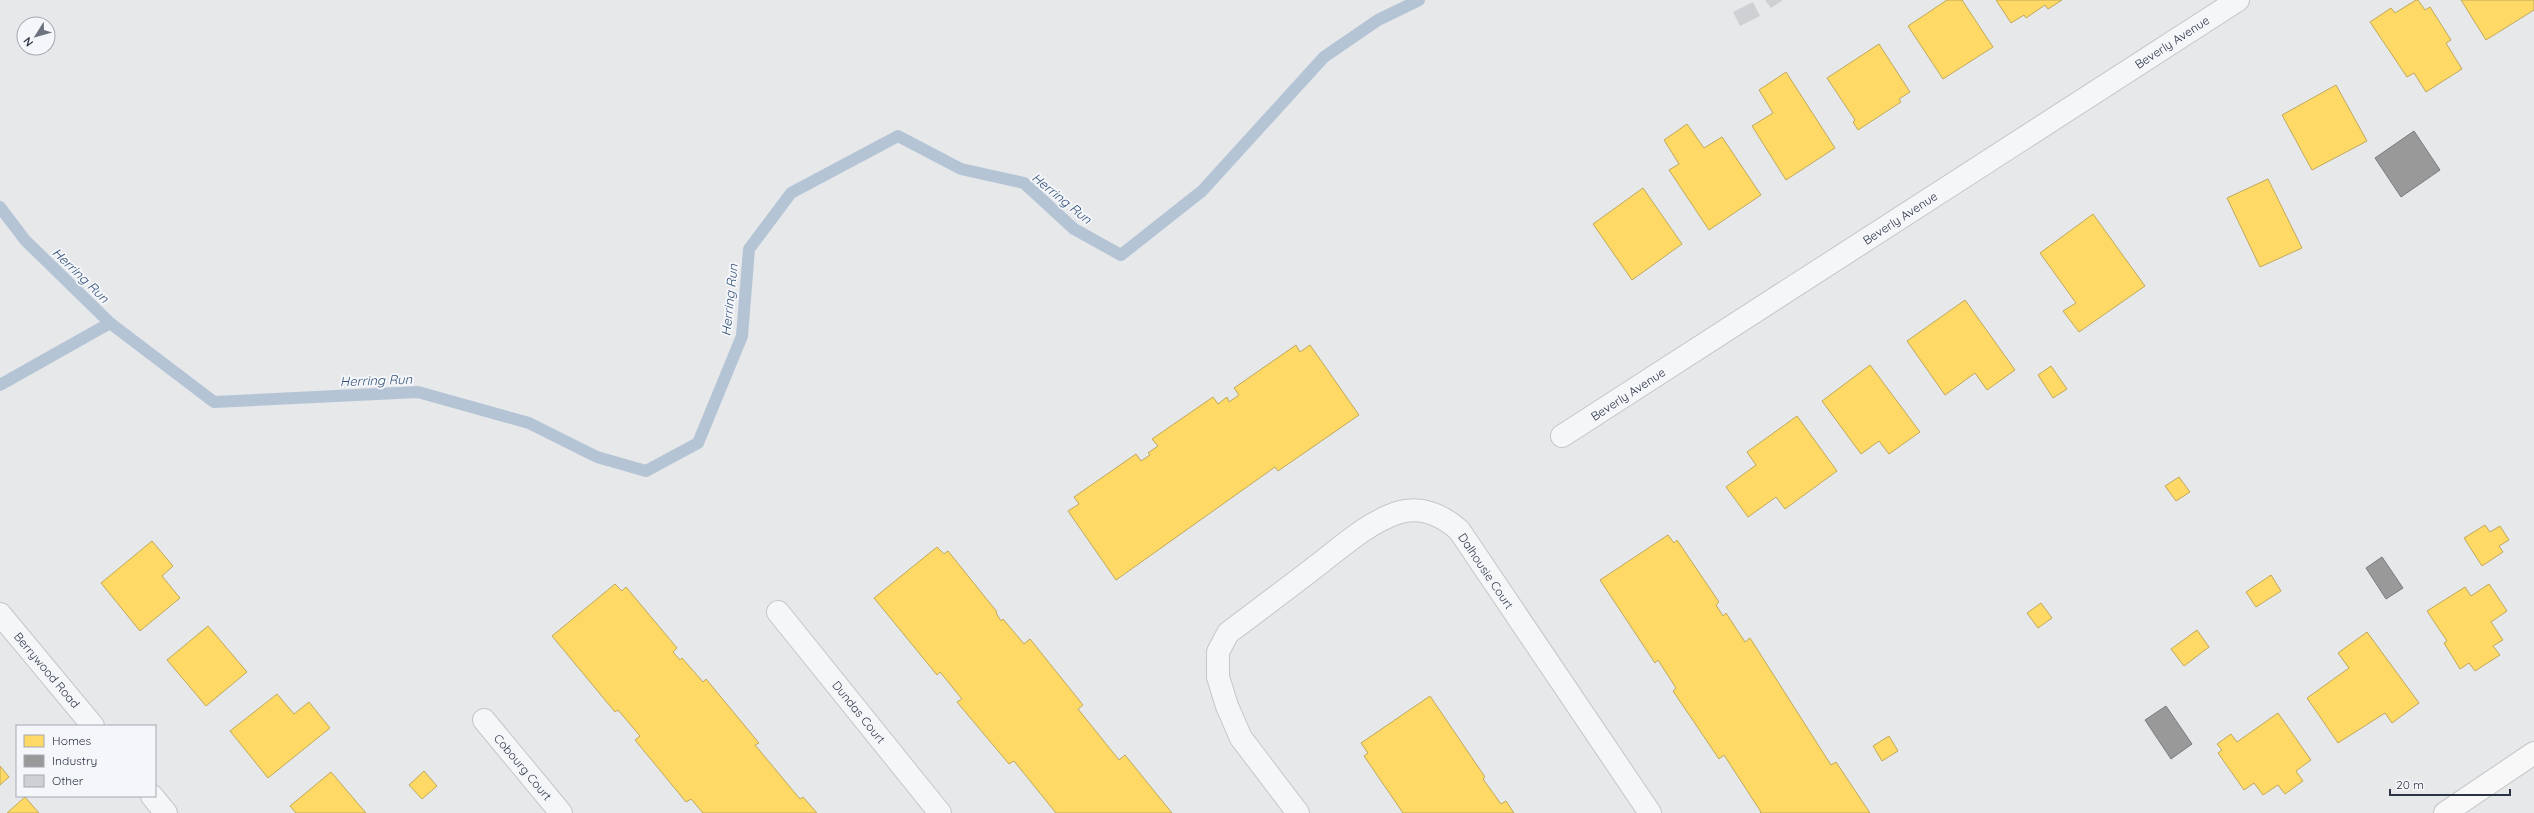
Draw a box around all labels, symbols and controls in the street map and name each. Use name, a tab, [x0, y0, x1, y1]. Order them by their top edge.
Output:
street label: Beverly Avenue	[2132, 12, 2212, 72]
north arrow	[16, 16, 56, 56]
text: N	[20, 35, 36, 49]
water label: Herring Run	[1029, 169, 1095, 227]
street label: Beverly Avenue	[1860, 188, 1940, 248]
water label: Herring Run	[49, 244, 113, 306]
water label: Herring Run	[717, 263, 741, 337]
street label: Beverly Avenue	[1588, 364, 1668, 424]
water label: Herring Run	[340, 371, 413, 389]
street label: Dalhousie Court	[1455, 530, 1517, 612]
street label: Berrywood Road	[11, 629, 83, 711]
street label: Dundas Court	[829, 678, 889, 746]
legend	[16, 725, 156, 797]
street label: Cobourg Court	[491, 731, 555, 803]
text: Homes	[52, 733, 92, 748]
text: Industry	[52, 753, 97, 768]
scale bar	[2390, 771, 2510, 797]
text: Other	[52, 773, 84, 788]
text: 20 m	[2396, 777, 2424, 792]

